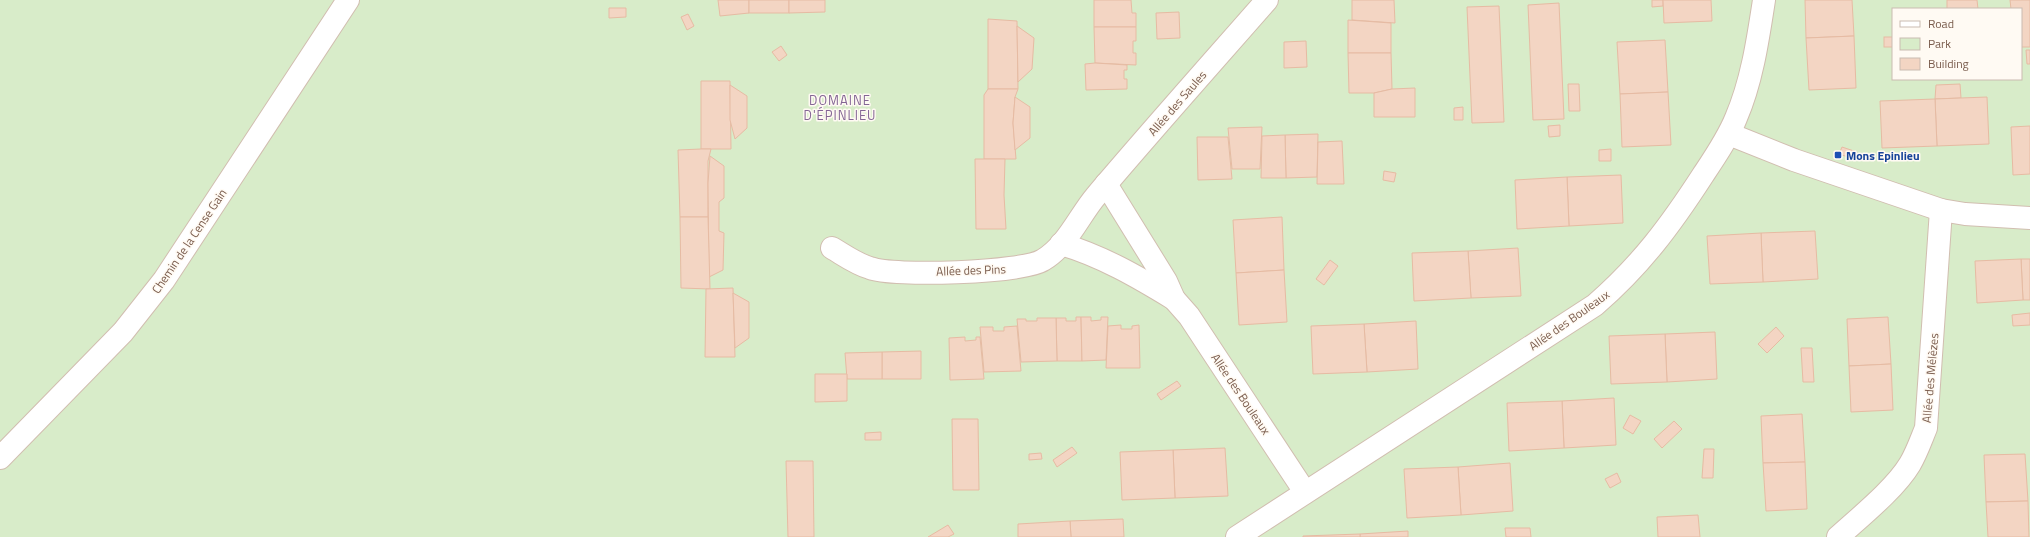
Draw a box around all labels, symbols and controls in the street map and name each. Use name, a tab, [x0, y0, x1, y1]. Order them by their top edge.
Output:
legend	[1892, 8, 2022, 80]
text: Road	[1928, 14, 1954, 33]
text: Park	[1928, 34, 1951, 53]
text: Building	[1928, 54, 1969, 73]
street label: Allée des Saules	[1143, 66, 1211, 140]
district label: DOMAINE D'ÉPINLIEU	[804, 90, 876, 125]
place label: Mons Epinlieu	[1846, 146, 1920, 165]
marker: Mons Epinlieu	[1833, 150, 1843, 160]
street label: Chemin de la Cense Gain	[147, 185, 231, 297]
street label: Allée des Pins	[936, 259, 1007, 281]
street label: Allée des Bouleaux	[1525, 285, 1614, 355]
street label: Allée des Mélèzes	[1917, 332, 1943, 424]
street label: Allée des Bouleaux	[1207, 349, 1276, 439]

